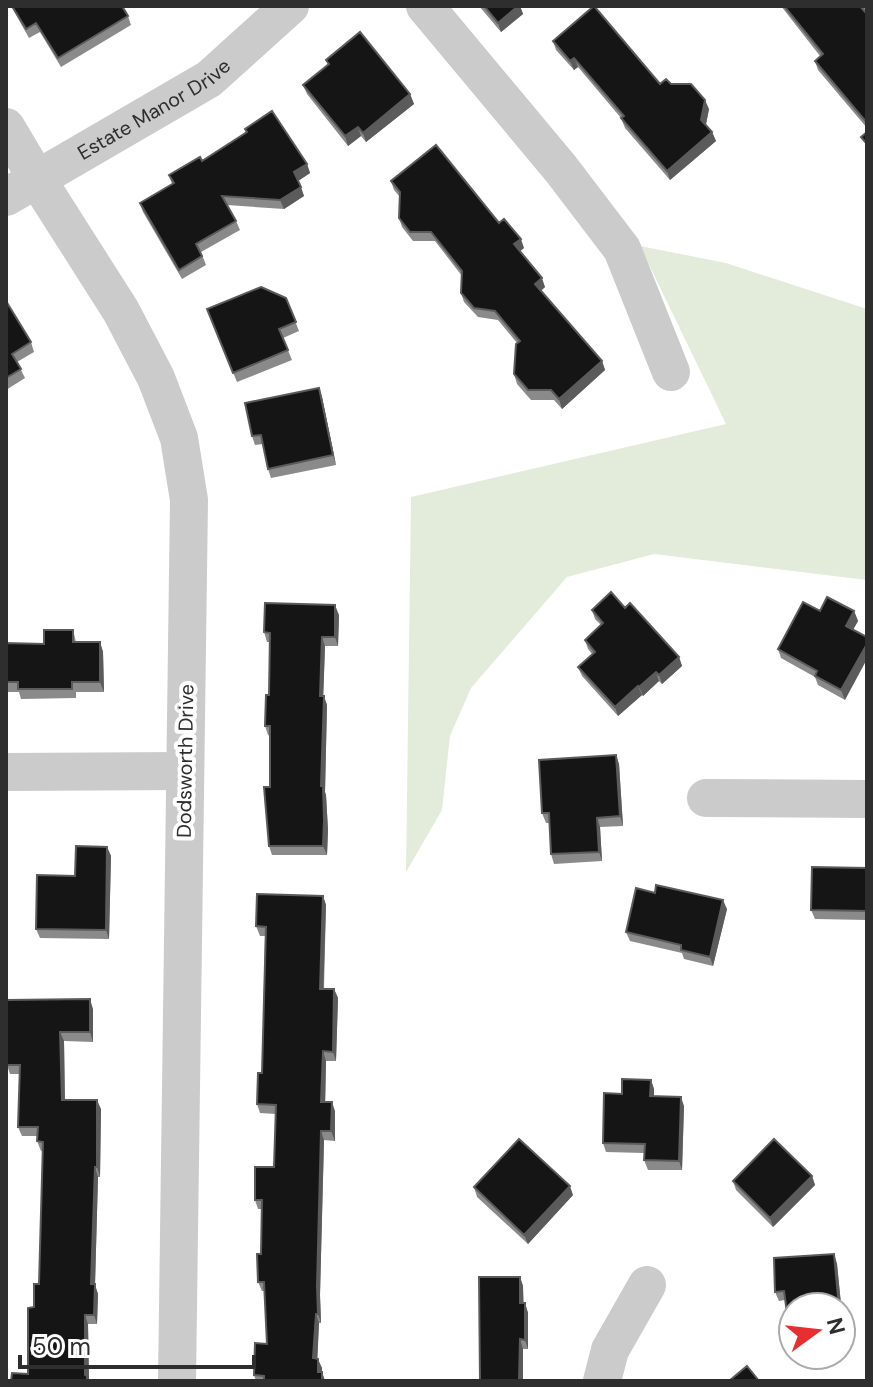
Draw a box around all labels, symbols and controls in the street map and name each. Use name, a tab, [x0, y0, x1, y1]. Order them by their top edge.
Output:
street label: Estate Manor Drive	[73, 53, 236, 166]
street label: Dodsworth Drive	[171, 684, 199, 838]
north arrow	[777, 1291, 857, 1371]
text: N	[820, 1314, 852, 1337]
scale bar	[20, 1319, 254, 1369]
text: 50 m	[32, 1331, 91, 1362]

